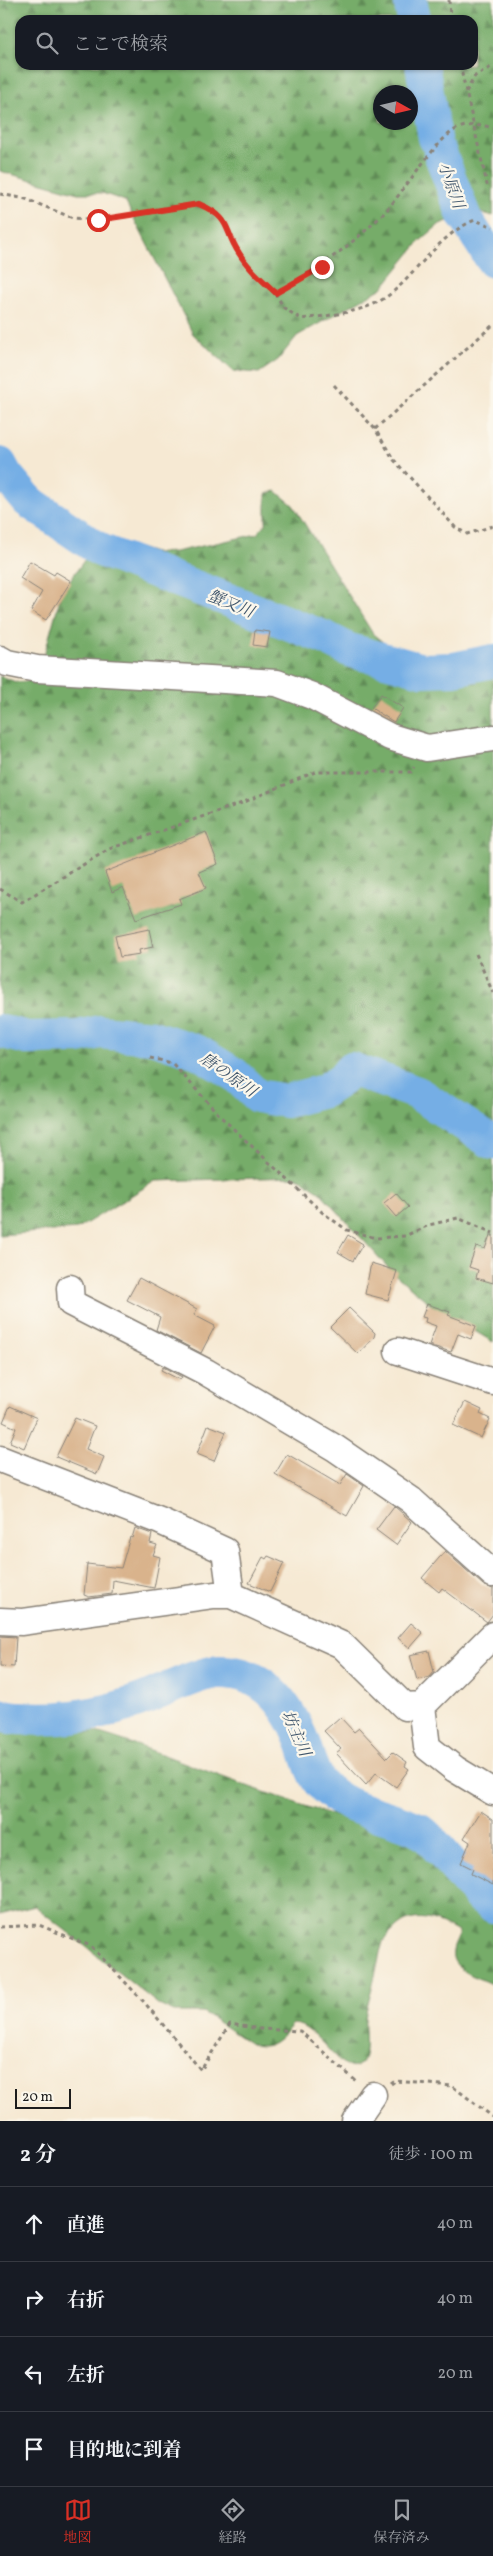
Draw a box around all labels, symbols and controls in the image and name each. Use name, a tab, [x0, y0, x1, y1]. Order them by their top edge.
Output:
search box	[15, 15, 478, 70]
icon: search	[33, 29, 61, 57]
text: ここで検索	[73, 32, 168, 58]
north arrow	[373, 85, 418, 130]
water label: 小原川	[432, 159, 469, 214]
route start	[87, 209, 110, 232]
route end	[311, 256, 334, 279]
water label: 蟹又川	[204, 586, 258, 625]
water label: 唐の原川	[195, 1048, 262, 1104]
water label: 坊主川	[275, 1707, 316, 1762]
scale bar	[15, 2086, 71, 2109]
text: 20 m	[22, 2088, 53, 2107]
text: 2 分	[20, 2141, 56, 2170]
text: 徒歩 · 100 m	[388, 2144, 473, 2166]
icon: ahead	[20, 2210, 48, 2238]
text: 直進	[67, 2213, 105, 2239]
text: 40 m	[437, 2213, 473, 2235]
icon: right	[20, 2285, 48, 2313]
text: 右折	[67, 2288, 105, 2314]
text: 40 m	[437, 2288, 473, 2310]
icon: left	[20, 2360, 48, 2388]
text: 左折	[67, 2363, 105, 2389]
text: 20 m	[438, 2363, 473, 2385]
icon: arrive	[20, 2435, 48, 2463]
text: 目的地に到着	[67, 2438, 181, 2464]
tab: 地図	[64, 2496, 92, 2548]
tab: 経路	[219, 2496, 247, 2548]
tab: 保存済み	[374, 2496, 430, 2548]

